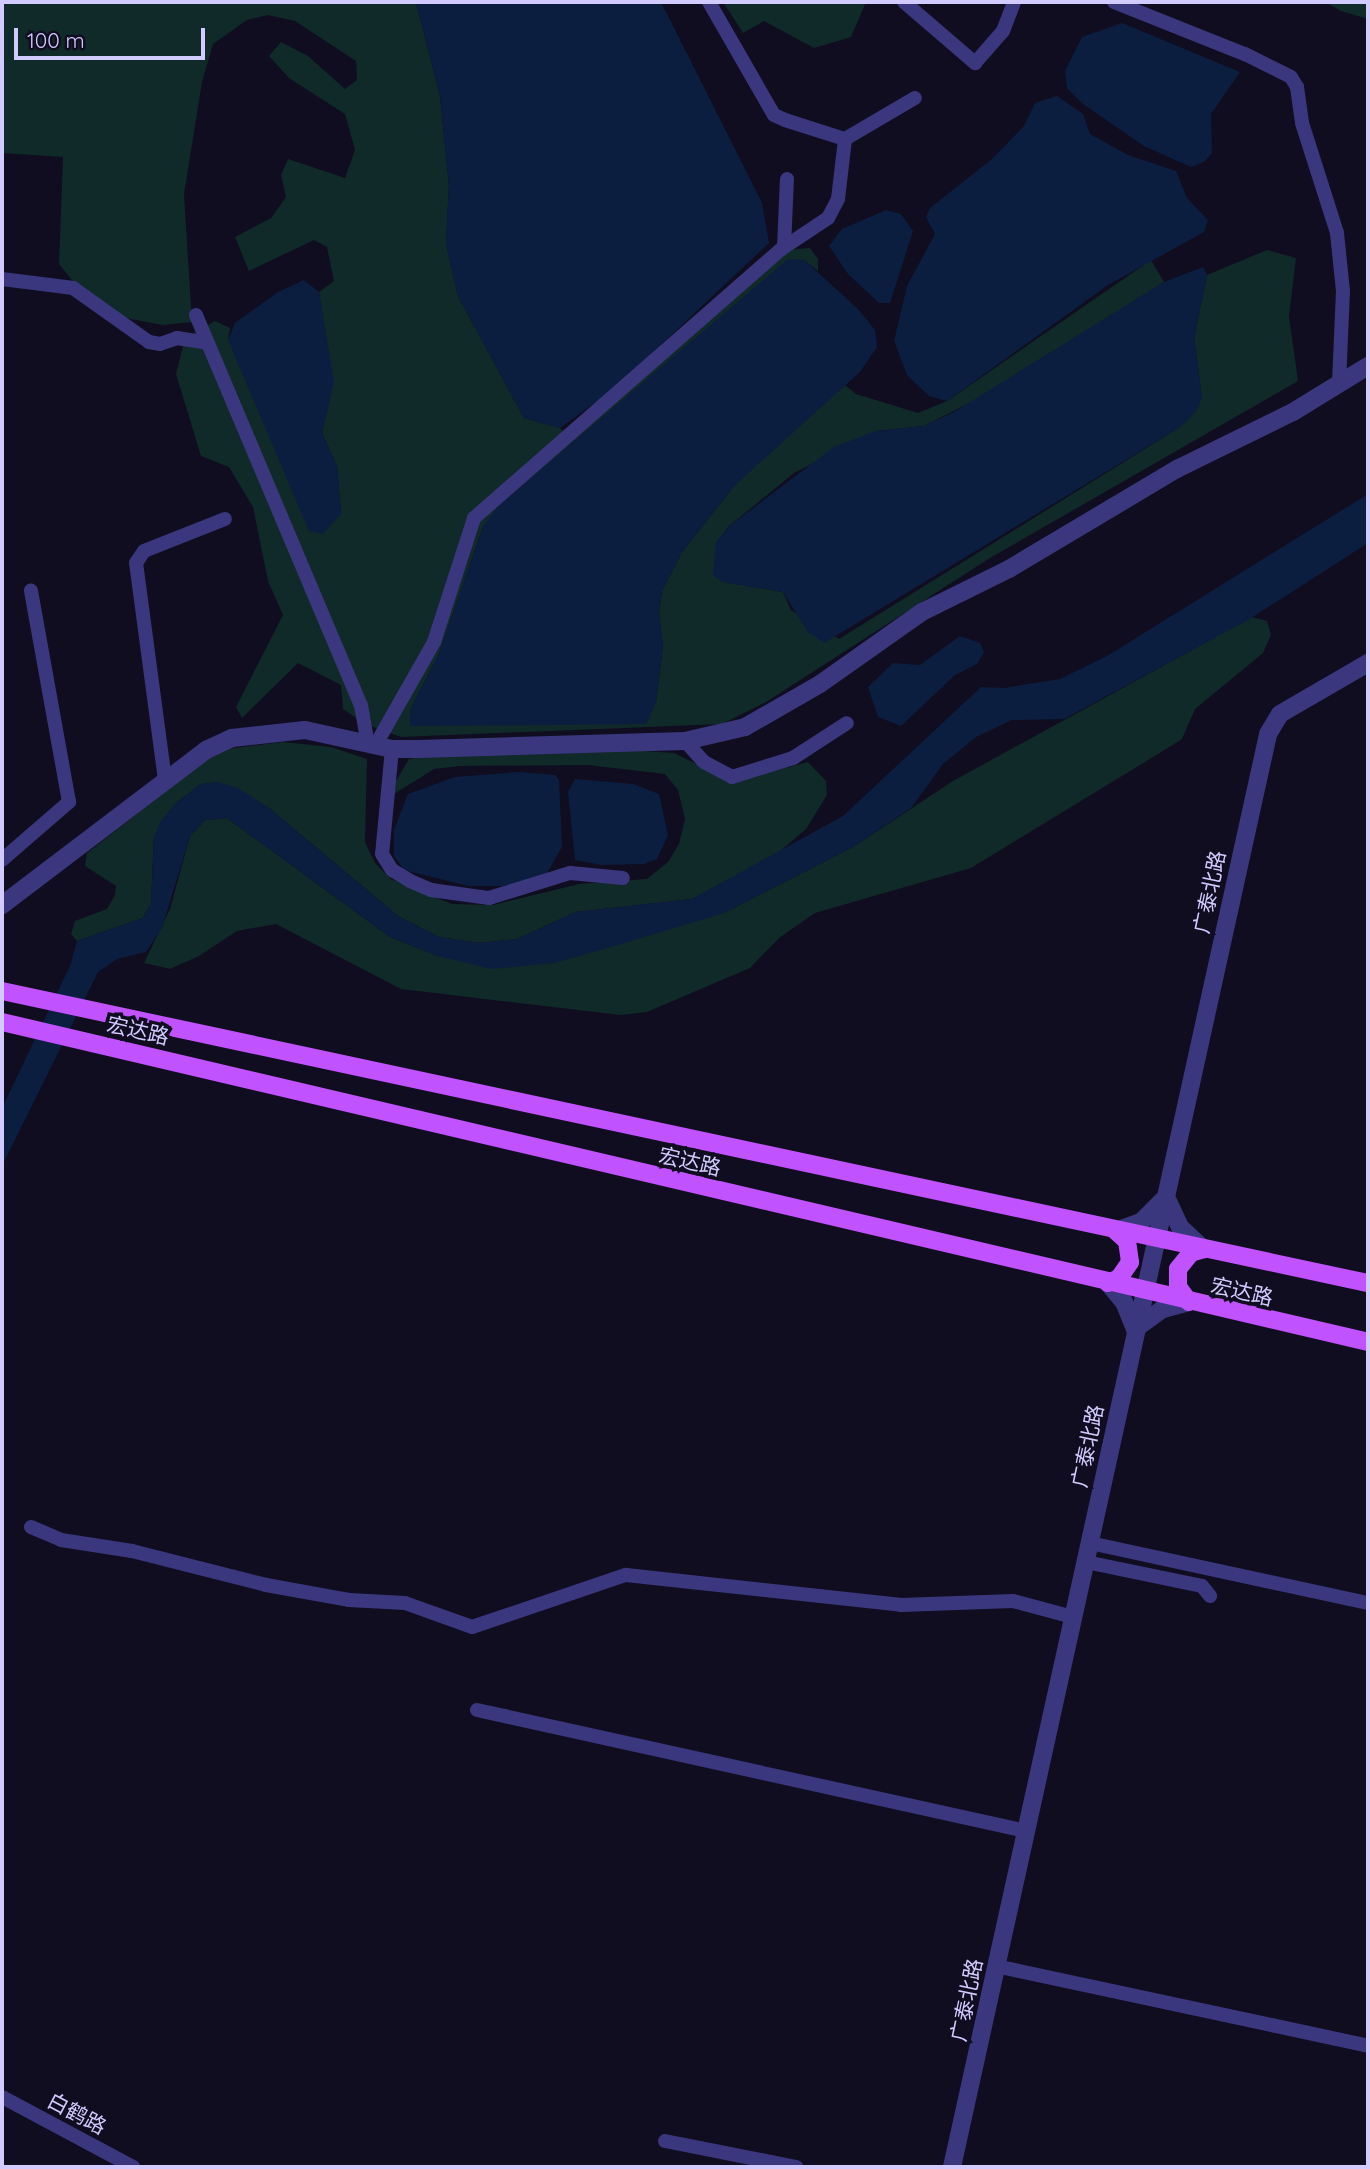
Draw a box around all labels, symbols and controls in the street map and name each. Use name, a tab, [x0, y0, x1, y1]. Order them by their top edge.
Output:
scale bar	[18, 14, 208, 58]
text: 100 m	[27, 27, 85, 53]
street label: 广泰北路	[1188, 848, 1230, 936]
street label: 宏达路	[104, 1011, 172, 1049]
street label: 宏达路	[656, 1142, 724, 1180]
street label: 宏达路	[1208, 1272, 1276, 1310]
street label: 广泰北路	[1066, 1402, 1108, 1490]
street label: 广泰北路	[945, 1956, 987, 2044]
street label: 白鹤路	[43, 2087, 111, 2139]

